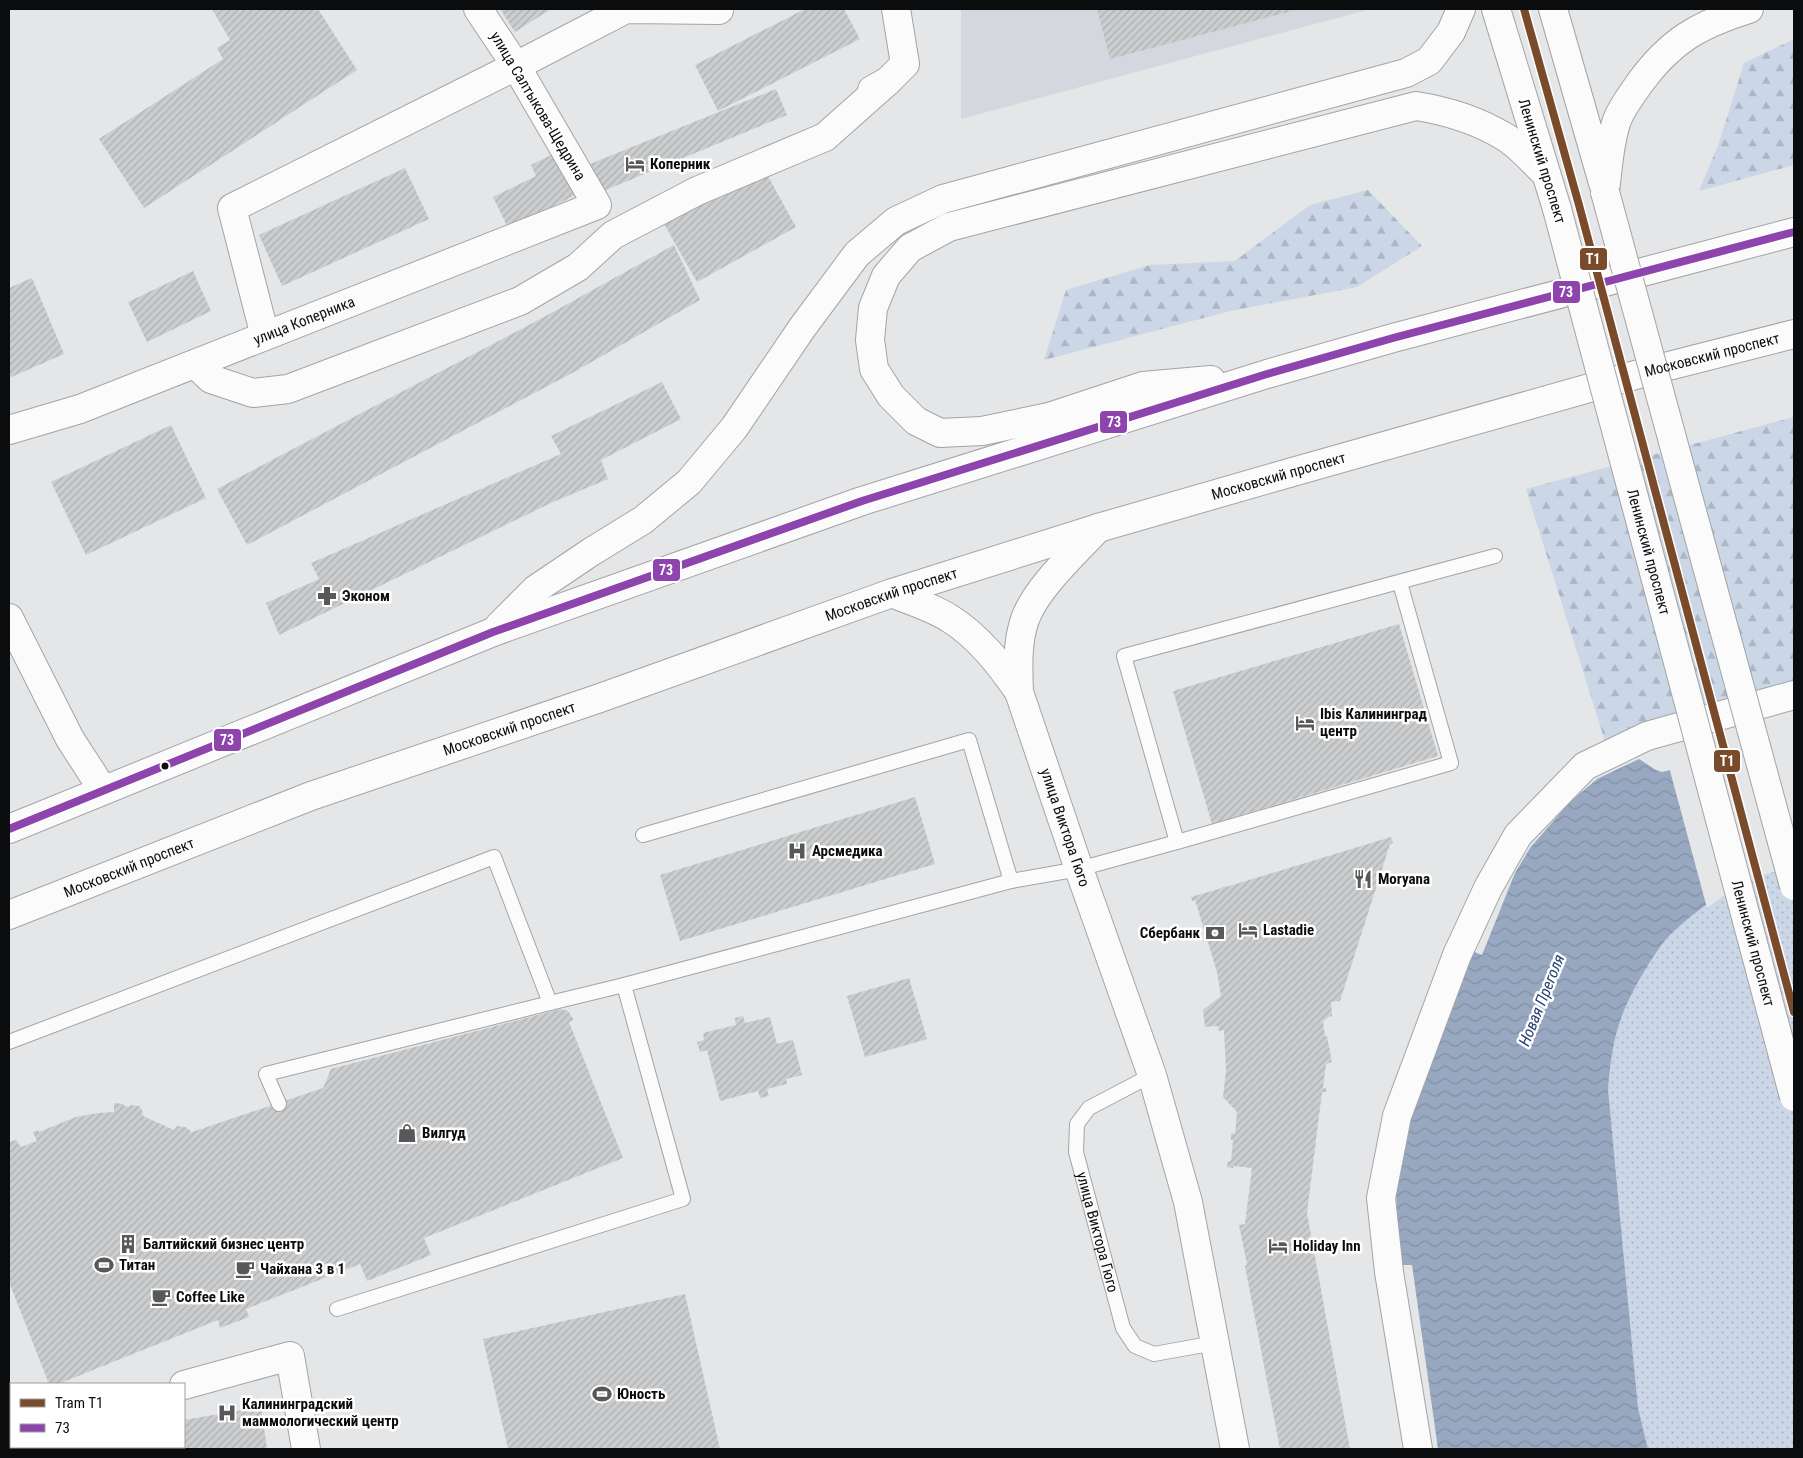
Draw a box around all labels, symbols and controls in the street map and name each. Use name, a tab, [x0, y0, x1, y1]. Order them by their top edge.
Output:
street label: улица Салтыкова-Щедрина	[486, 28, 590, 184]
street label: Ленинский проспект	[1514, 96, 1570, 226]
hotel icon: Коперник	[624, 153, 646, 175]
place label: Коперник	[650, 155, 711, 173]
line badge: T1	[1579, 247, 1608, 271]
text: T1	[1586, 251, 1600, 267]
line badge: 73	[1552, 280, 1581, 304]
text: 73	[1559, 284, 1573, 300]
street label: улица Коперника	[251, 292, 357, 349]
street label: Московский проспект	[1642, 329, 1781, 381]
line badge: 73	[1099, 410, 1128, 434]
text: 73	[1107, 414, 1121, 430]
street label: Московский проспект	[1209, 448, 1348, 504]
street label: Ленинский проспект	[1623, 487, 1674, 617]
line badge: 73	[652, 558, 681, 582]
text: 73	[659, 562, 673, 578]
street label: Московский проспект	[823, 564, 960, 625]
pharmacy icon: Эконом	[316, 585, 338, 607]
place label: Эконом	[342, 587, 390, 605]
street label: Московский проспект	[441, 698, 578, 760]
place label: Ibis Калининград центр	[1320, 705, 1428, 740]
hotel icon: Ibis Калининград центр	[1294, 712, 1316, 734]
line badge: 73	[213, 728, 242, 752]
text: 73	[220, 732, 234, 748]
line badge: T1	[1713, 749, 1741, 773]
text: T1	[1720, 753, 1734, 769]
unlabelled marker	[160, 761, 170, 771]
street label: улица Виктора Гюго	[1037, 766, 1094, 889]
street label: Московский проспект	[61, 834, 197, 901]
hospital icon: Арсмедика	[786, 840, 808, 862]
place label: Арсмедика	[812, 842, 883, 860]
restaurant icon: Moryana	[1352, 868, 1374, 890]
place label: Moryana	[1378, 870, 1430, 888]
street label: Ленинский проспект	[1728, 878, 1778, 1008]
hotel icon: Lastadie	[1237, 919, 1259, 941]
place label: Lastadie	[1263, 921, 1314, 939]
bank icon: Сбербанк	[1204, 922, 1226, 944]
place label: Сбербанк	[1140, 924, 1200, 942]
water label: Новая Преголя	[1514, 951, 1569, 1049]
shop icon: Вилгуд	[396, 1122, 418, 1144]
place label: Вилгуд	[422, 1124, 466, 1142]
street label: улица Виктора Гюго	[1073, 1170, 1122, 1294]
building icon: Балтийский бизнес центр	[117, 1233, 139, 1255]
place label: Балтийский бизнес центр	[143, 1235, 304, 1253]
hotel icon: Holiday Inn	[1267, 1235, 1289, 1257]
place label: Holiday Inn	[1293, 1237, 1361, 1255]
sports icon: Титан	[93, 1254, 115, 1276]
place label: Титан	[119, 1256, 155, 1274]
cafe icon: Чайхана 3 в 1	[234, 1258, 256, 1280]
place label: Чайхана 3 в 1	[260, 1260, 345, 1278]
cafe icon: Coffee Like	[150, 1286, 172, 1308]
place label: Coffee Like	[176, 1288, 245, 1306]
legend	[10, 1383, 185, 1448]
sports icon: Юность	[591, 1383, 613, 1405]
place label: Юность	[617, 1385, 666, 1403]
text: Tram T1	[55, 1394, 103, 1412]
place label: Калининградский маммологический центр	[242, 1395, 399, 1430]
hospital icon: Калининградский маммологический центр	[216, 1402, 238, 1424]
text: 73	[55, 1419, 70, 1437]

